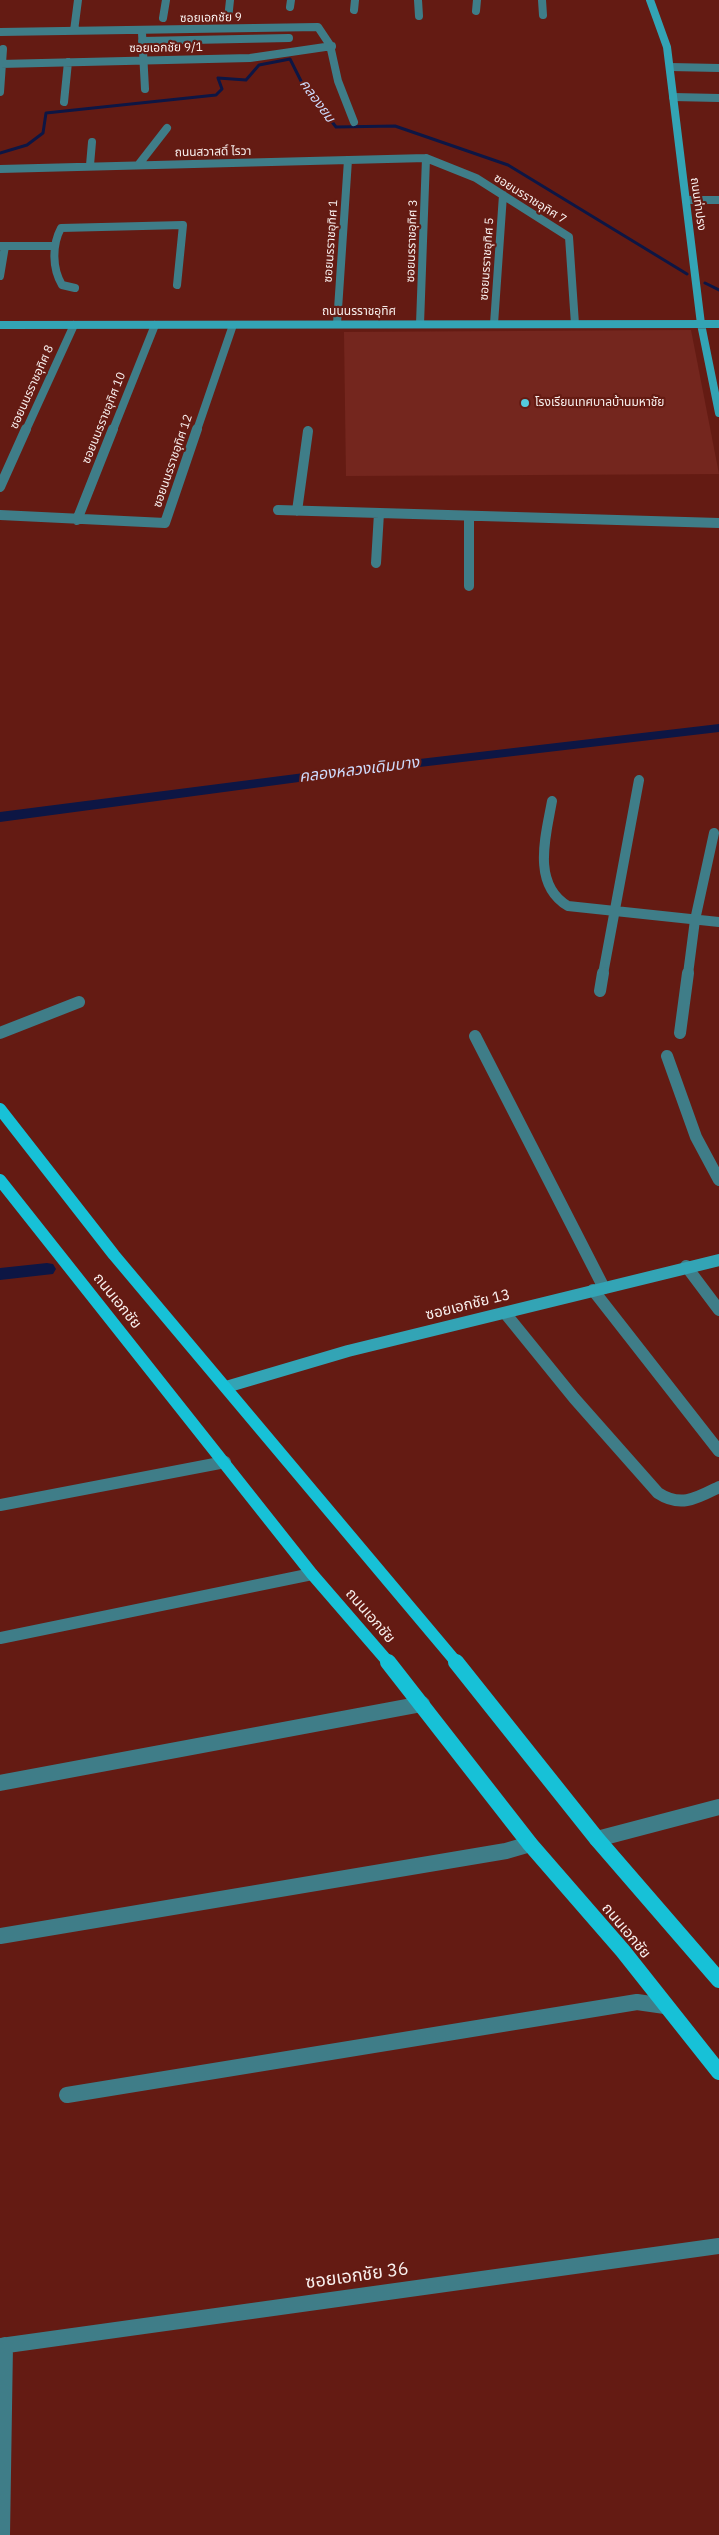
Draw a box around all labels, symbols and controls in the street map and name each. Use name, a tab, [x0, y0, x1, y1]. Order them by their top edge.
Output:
street label: ซอยเอกชัย 9	[180, 10, 242, 26]
street label: ซอยเอกชัย 9/1	[129, 40, 203, 56]
water label: คลองยม	[296, 76, 338, 126]
street label: ถนนสวาสดิ์ ไรวา	[174, 144, 252, 160]
street label: ซอยนรราชอุทิศ 7	[491, 171, 569, 227]
street label: ถนนท่าปรง	[687, 176, 709, 232]
street label: ซอยนรราชอุทิศ 1	[321, 199, 341, 283]
street label: ซอยนรราชอุทิศ 3	[403, 199, 421, 283]
street label: ซอยนรราชอุทิศ 5	[477, 217, 497, 301]
street label: ถนนนรราชอุทิศ	[322, 305, 396, 319]
street label: ซอยนนรราชอุทิศ 8	[7, 343, 57, 431]
street label: ซอยนนรราชอุทิศ 10	[79, 370, 129, 466]
place label: โรงเรียนเทศบาลบ้านมหาชัย	[535, 396, 664, 410]
marker: โรงเรียนเทศบาลบ้านมหาชัย	[519, 397, 531, 409]
street label: ซอยนนรราชอุทิศ 12	[150, 413, 196, 509]
water label: คลองหลวงเดิมบาง	[298, 753, 420, 787]
street label: ถนนเอกชัย	[89, 1270, 145, 1332]
street label: ซอยเอกชัย 13	[424, 1286, 512, 1324]
street label: ถนนเอกชัย	[341, 1585, 399, 1647]
street label: ถนนเอกชัย	[598, 1900, 654, 1962]
street label: ซอยเอกชัย 36	[304, 2258, 410, 2294]

